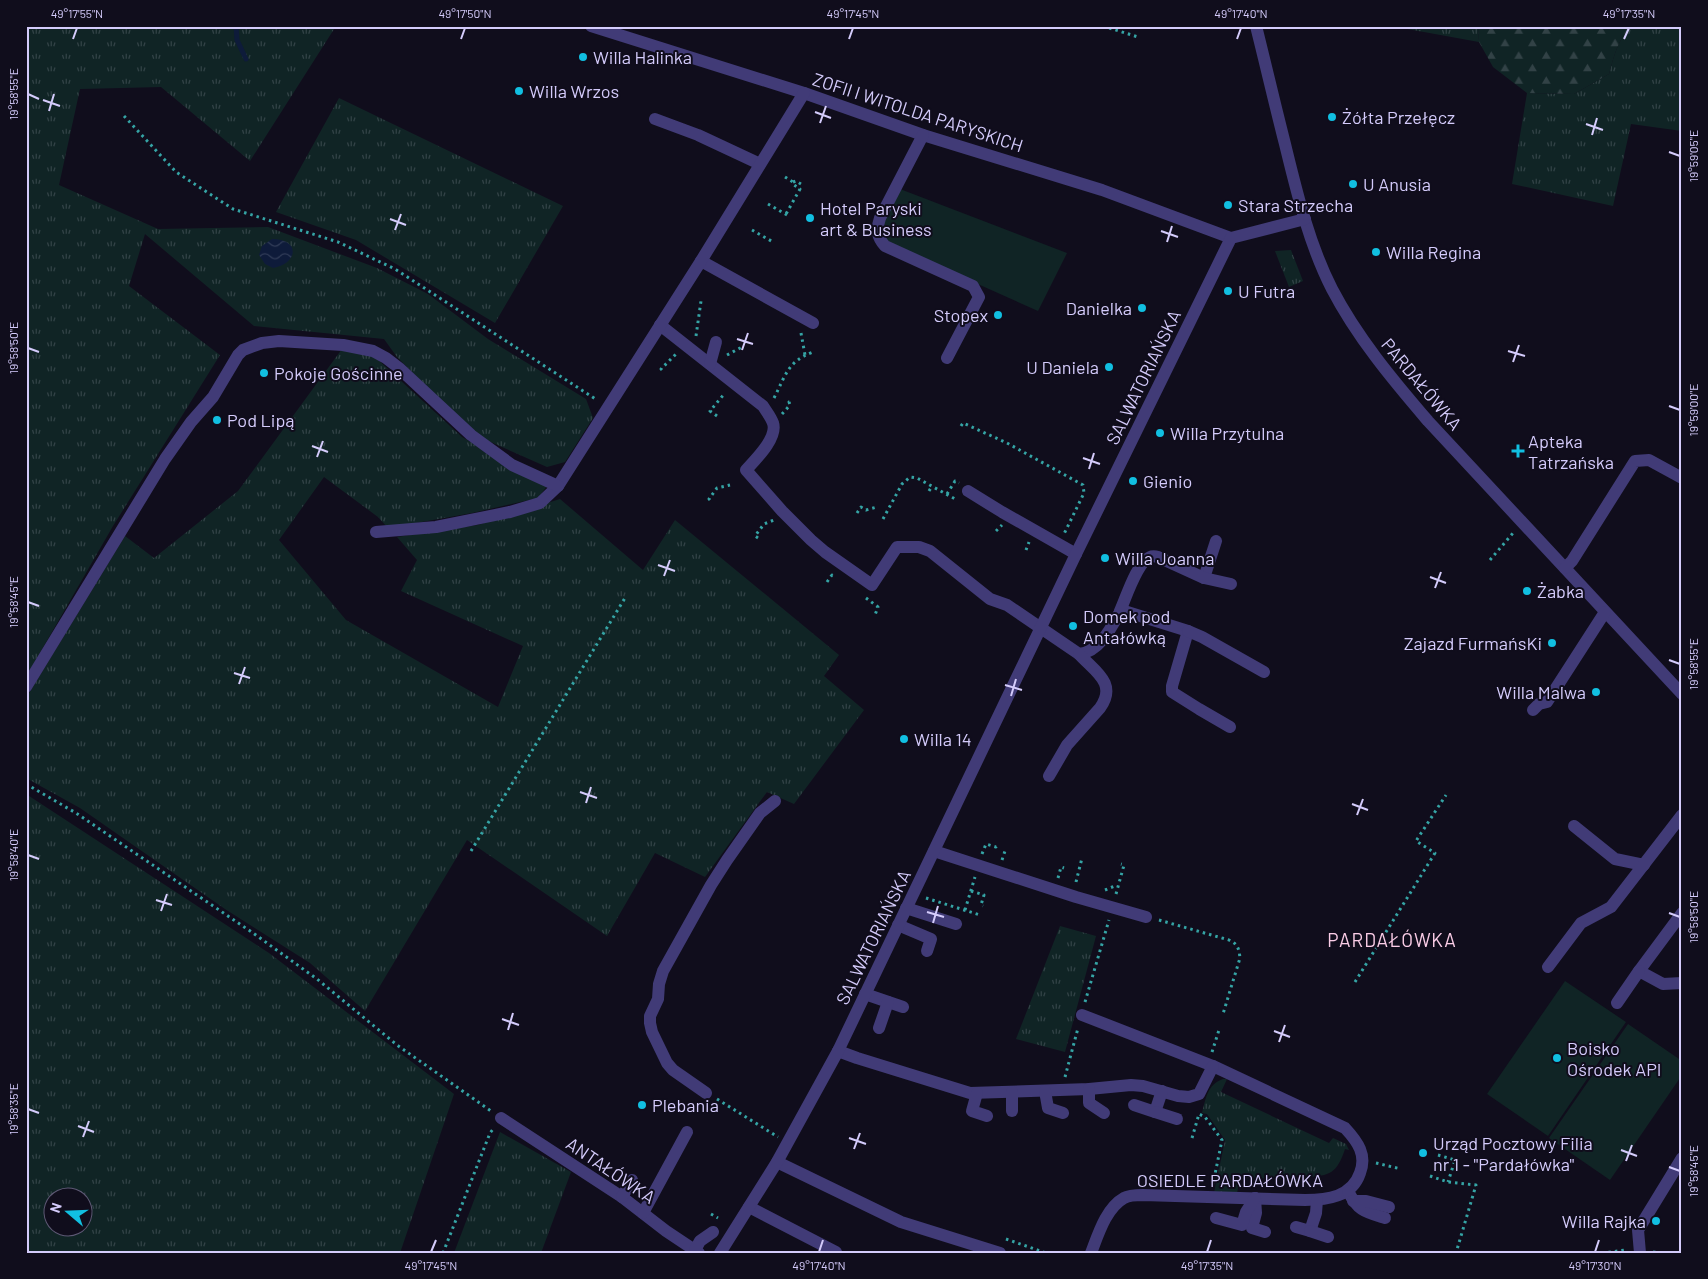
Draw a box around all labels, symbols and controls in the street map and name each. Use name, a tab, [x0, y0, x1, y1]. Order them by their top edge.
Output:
text: 49°17'55"N	[51, 6, 103, 20]
text: 49°17'50"N	[438, 6, 492, 20]
text: 49°17'45"N	[827, 6, 879, 20]
text: 49°17'40"N	[1214, 6, 1268, 20]
text: 49°17'35"N	[1603, 6, 1655, 20]
place label: Willa Halinka	[593, 46, 692, 68]
marker: Willa Halinka	[577, 51, 589, 63]
text: 19°58'55"E	[6, 68, 20, 120]
street label: ZOFII I WITOLDA PARYSKICH	[810, 68, 1026, 156]
place label: Willa Wrzos	[529, 80, 619, 102]
marker: Willa Wrzos	[513, 85, 525, 97]
place label: Żółta Przełęcz	[1342, 106, 1455, 128]
marker: Żółta Przełęcz	[1326, 111, 1338, 123]
text: 19°59'05"E	[1686, 130, 1700, 182]
place label: U Anusia	[1363, 173, 1431, 195]
marker: U Anusia	[1347, 178, 1359, 190]
place label: Stara Strzecha	[1238, 194, 1353, 216]
place label: Hotel Paryski art & Business	[820, 197, 932, 240]
marker: Stara Strzecha	[1222, 199, 1234, 211]
marker: Hotel Paryski art & Business	[804, 212, 816, 224]
place label: Willa Regina	[1386, 241, 1481, 263]
marker: Willa Regina	[1370, 246, 1382, 258]
place label: U Futra	[1238, 280, 1295, 302]
marker: U Futra	[1222, 285, 1234, 297]
place label: Danielka	[1066, 297, 1132, 319]
marker: Danielka	[1136, 302, 1148, 314]
place label: Stopex	[934, 304, 988, 326]
street label: SALWATORIAŃSKA	[1101, 306, 1185, 448]
marker: Stopex	[992, 309, 1004, 321]
text: 19°58'50"E	[6, 322, 20, 374]
street label: PARDAŁÓWKA	[1377, 334, 1467, 435]
place label: U Daniela	[1026, 356, 1099, 378]
marker: U Daniela	[1103, 361, 1115, 373]
place label: Pokoje Gościnne	[274, 362, 403, 384]
marker: Pokoje Gościnne	[258, 367, 270, 379]
text: 19°59'00"E	[1686, 383, 1700, 437]
place label: Pod Lipą	[227, 409, 295, 431]
marker: Pod Lipą	[211, 414, 223, 426]
place label: Willa Przytulna	[1170, 422, 1284, 444]
marker: Willa Przytulna	[1154, 427, 1166, 439]
place label: Apteka Tatrzańska	[1528, 430, 1614, 473]
marker: Apteka Tatrzańska	[1512, 445, 1524, 457]
place label: Gienio	[1143, 470, 1192, 492]
marker: Gienio	[1127, 475, 1139, 487]
place label: Willa Joanna	[1115, 547, 1214, 569]
marker: Willa Joanna	[1099, 552, 1111, 564]
text: 19°58'45"E	[6, 576, 20, 628]
place label: Żabka	[1537, 580, 1584, 602]
marker: Żabka	[1521, 585, 1533, 597]
place label: Domek pod Antałówką	[1083, 605, 1170, 648]
marker: Domek pod Antałówką	[1067, 620, 1079, 632]
place label: Zajazd FurmańsKi	[1404, 632, 1542, 654]
marker: Zajazd FurmańsKi	[1546, 637, 1558, 649]
text: 19°58'55"E	[1686, 638, 1700, 690]
place label: Willa Malwa	[1496, 681, 1586, 703]
marker: Willa Malwa	[1590, 686, 1602, 698]
place label: Willa 14	[914, 728, 972, 750]
marker: Willa 14	[898, 733, 910, 745]
text: 19°58'40"E	[6, 829, 20, 881]
street label: SALWATORIAŃSKA	[831, 866, 915, 1008]
text: 19°58'50"E	[1686, 891, 1700, 943]
district label: PARDAŁÓWKA	[1327, 928, 1457, 951]
place label: Boisko Ośrodek API	[1567, 1037, 1661, 1080]
marker: Boisko Ośrodek API	[1551, 1052, 1563, 1064]
text: 19°58'35"E	[6, 1083, 20, 1135]
place label: Plebania	[652, 1094, 719, 1116]
marker: Plebania	[636, 1099, 648, 1111]
street label: ANTAŁÓWKA	[562, 1132, 660, 1208]
place label: Urząd Pocztowy Filia nr 1 - "Pardałówka"	[1433, 1132, 1593, 1175]
text: 19°58'45"E	[1686, 1145, 1700, 1197]
marker: Urząd Pocztowy Filia nr 1 - "Pardałówka"	[1417, 1147, 1429, 1159]
street label: OSIEDLE PARDAŁÓWKA	[1137, 1169, 1323, 1191]
north arrow	[42, 1186, 92, 1236]
text: N	[46, 1200, 65, 1215]
place label: Willa Rajka	[1562, 1210, 1646, 1232]
marker: Willa Rajka	[1650, 1215, 1662, 1227]
text: 49°17'45"N	[405, 1258, 457, 1272]
text: 49°17'40"N	[792, 1258, 846, 1272]
text: 49°17'35"N	[1181, 1258, 1233, 1272]
text: 49°17'30"N	[1568, 1258, 1622, 1272]

